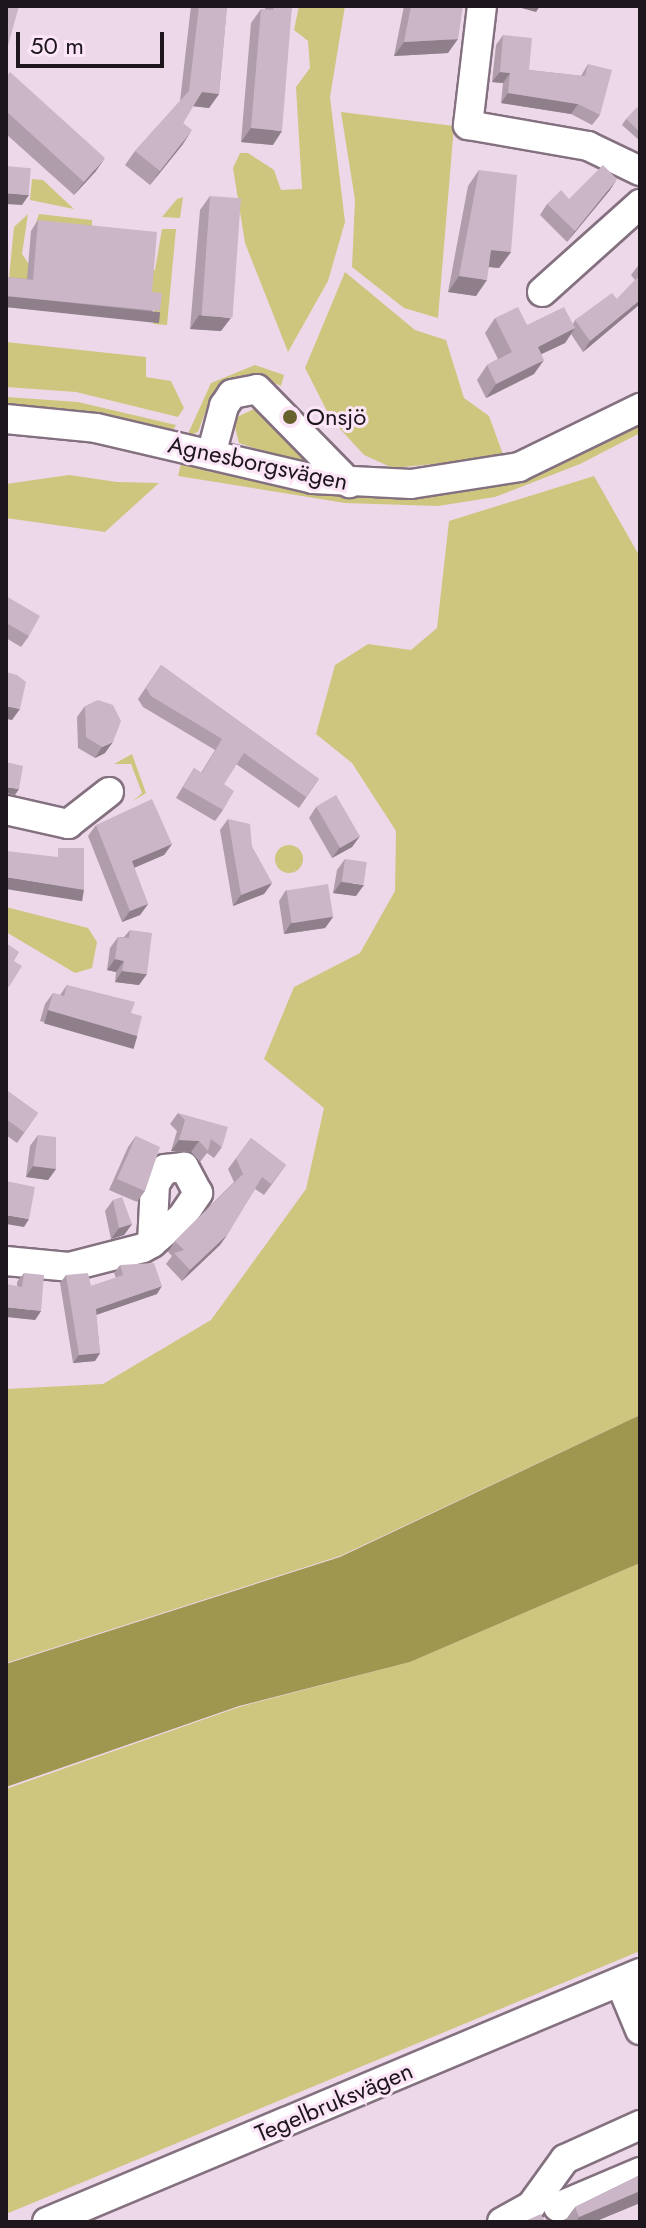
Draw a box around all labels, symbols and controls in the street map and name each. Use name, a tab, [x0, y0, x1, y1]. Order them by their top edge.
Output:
scale bar	[20, 16, 168, 66]
text: 50 m	[30, 28, 84, 63]
place label: Onsjö	[306, 403, 366, 431]
marker: Onsjö	[281, 408, 299, 426]
street label: Agnesborgsvägen	[166, 430, 350, 496]
street label: Tegelbruksvägen	[251, 2056, 417, 2148]

